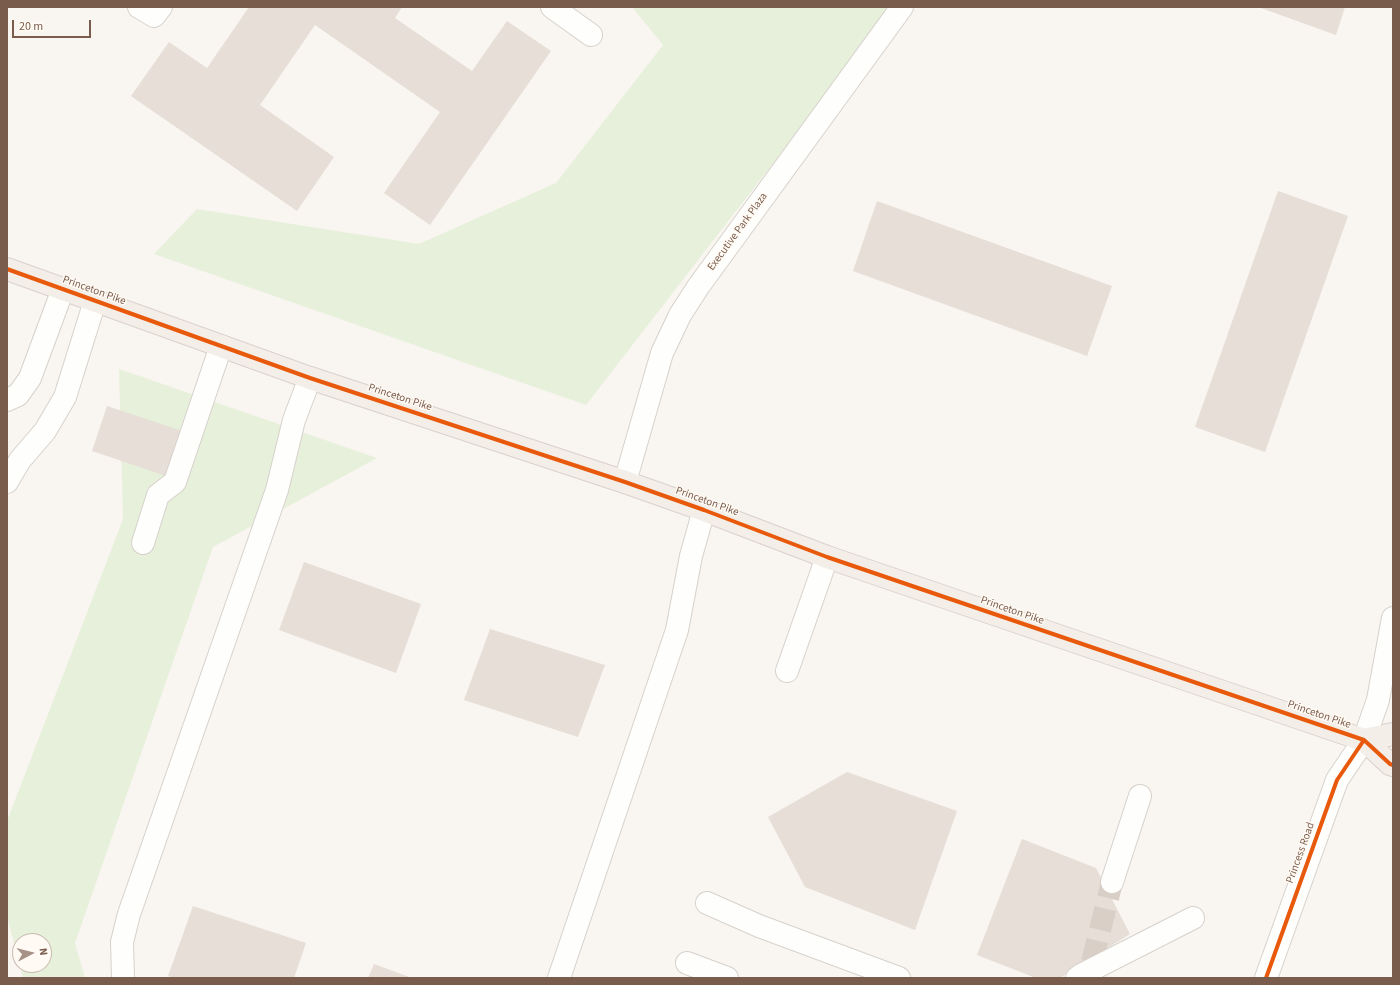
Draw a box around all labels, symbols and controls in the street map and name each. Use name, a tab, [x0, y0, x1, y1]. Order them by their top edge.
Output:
scale bar	[14, 12, 93, 38]
text: 20 m	[19, 18, 43, 35]
street label: Executive Park Plaza	[705, 190, 771, 274]
street label: Princeton Pike	[61, 273, 127, 309]
street label: Princeton Pike	[366, 381, 434, 415]
street label: Princeton Pike	[674, 484, 740, 520]
street label: Princeton Pike	[979, 594, 1045, 628]
street label: Princeton Pike	[1286, 698, 1352, 732]
street label: Princess Road	[1284, 821, 1318, 885]
north arrow	[12, 933, 52, 973]
text: N	[36, 947, 51, 956]

